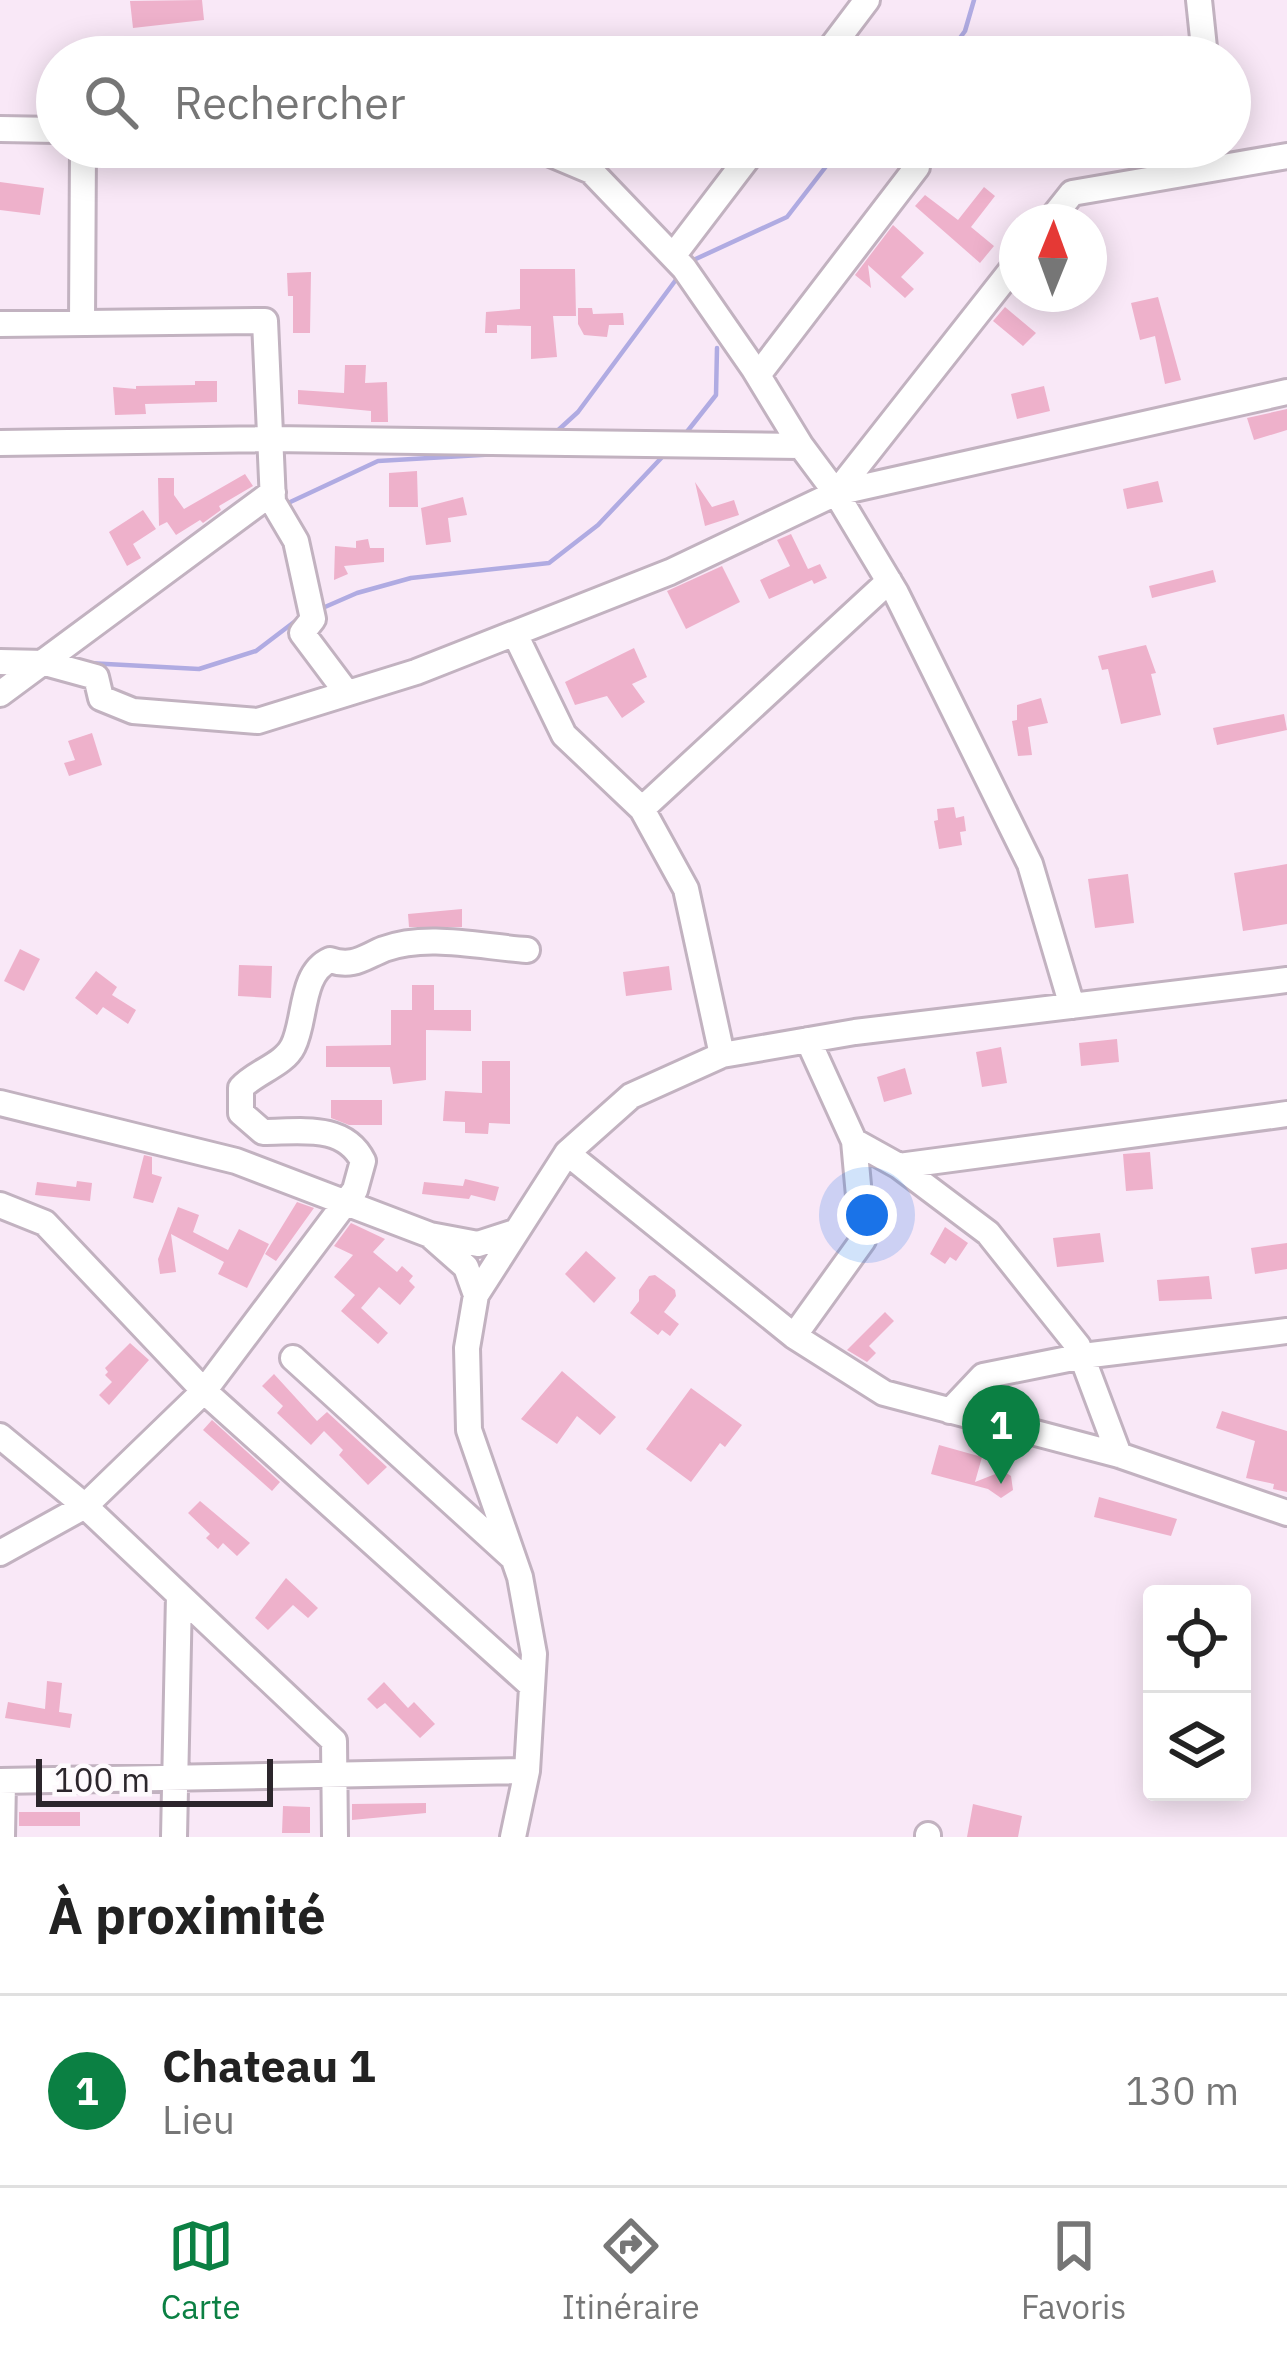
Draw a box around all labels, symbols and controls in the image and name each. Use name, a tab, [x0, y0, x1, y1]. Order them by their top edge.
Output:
search box	[36, 36, 1251, 168]
icon: search	[78, 69, 144, 135]
text: Rechercher	[174, 73, 405, 131]
north arrow	[999, 204, 1107, 312]
your location	[837, 1185, 897, 1245]
pin: 1	[962, 1385, 1040, 1484]
map controls	[1143, 1585, 1251, 1801]
button: locate	[1143, 1585, 1251, 1693]
button: layers	[1143, 1693, 1251, 1801]
scale bar	[36, 1753, 273, 1806]
text: 100 m	[54, 1758, 150, 1801]
text: À proximité	[48, 1882, 326, 1948]
text: Chateau 1	[162, 2036, 376, 2094]
text: 1	[75, 2065, 99, 2116]
text: 130 m	[1126, 2065, 1239, 2116]
text: Lieu	[162, 2094, 235, 2145]
tab: Carte	[161, 2213, 241, 2328]
tab: Itinéraire	[562, 2213, 700, 2328]
tab: Favoris	[1021, 2213, 1126, 2328]

